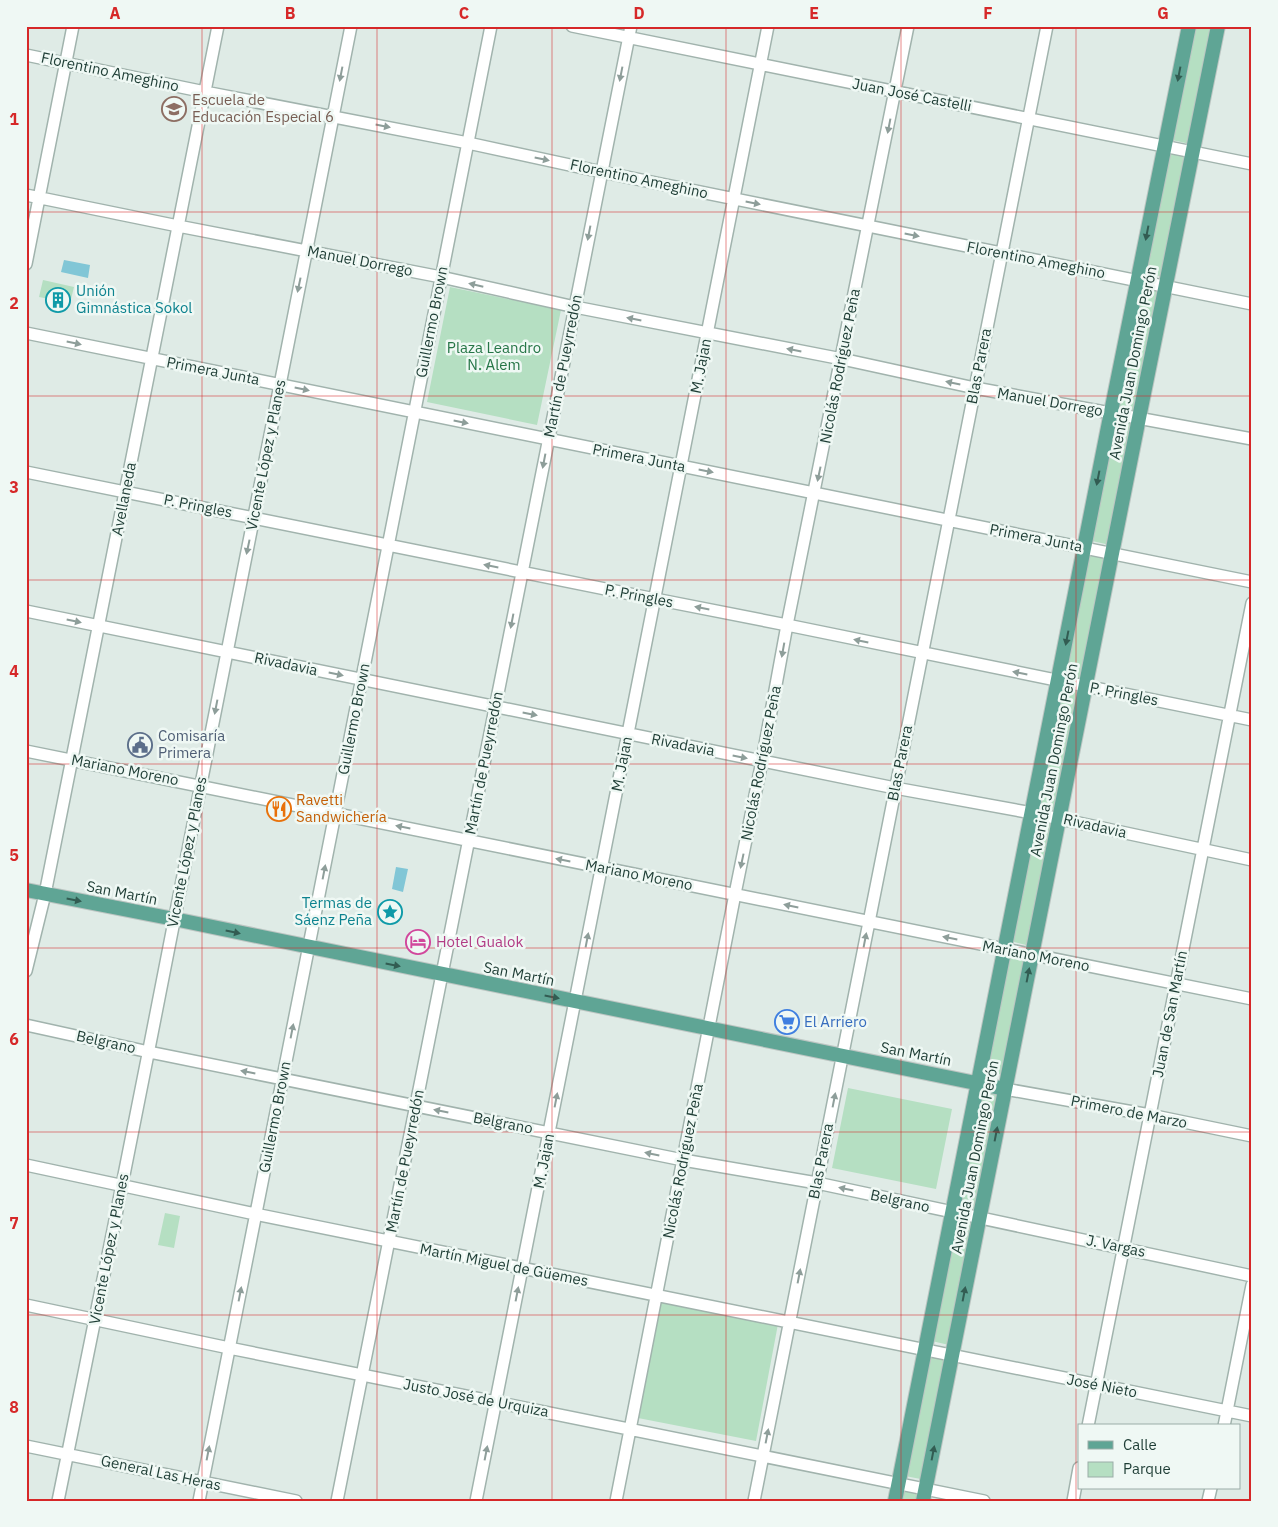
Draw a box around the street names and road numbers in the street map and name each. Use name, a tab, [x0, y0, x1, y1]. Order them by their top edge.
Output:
street label: Florentino Ameghino	[39, 48, 181, 95]
street label: Juan José Castelli	[851, 74, 973, 115]
street label: Florentino Ameghino	[568, 155, 710, 202]
street label: Florentino Ameghino	[965, 237, 1107, 282]
street label: Manuel Dorrego	[306, 241, 414, 280]
street label: Guillermo Brown	[411, 265, 452, 379]
street label: Avenida Juan Domingo Perón	[1104, 265, 1161, 461]
street label: Nicolás Rodríguez Peña	[815, 287, 864, 445]
street label: Martín de Pueyrredón	[539, 293, 586, 439]
street label: Blas Parera	[962, 326, 995, 405]
street label: M. Jajan	[686, 337, 715, 395]
street label: Primera Junta	[165, 352, 261, 389]
street label: Vicente López y Planes	[242, 378, 289, 532]
street label: Manuel Dorrego	[996, 383, 1104, 420]
street label: Primera Junta	[591, 439, 687, 476]
street label: Avellaneda	[107, 461, 140, 537]
street label: P. Pringles	[162, 490, 234, 521]
street label: Primera Junta	[988, 519, 1084, 556]
street label: P. Pringles	[603, 580, 675, 611]
street label: Rivadavia	[253, 648, 320, 679]
street label: Guillermo Brown	[333, 662, 374, 776]
street label: Avenida Juan Domingo Perón	[1025, 662, 1082, 858]
street label: P. Pringles	[1088, 678, 1160, 709]
street label: Nicolás Rodríguez Peña	[736, 684, 785, 842]
street label: Martín de Pueyrredón	[460, 690, 507, 836]
street label: Blas Parera	[883, 723, 916, 802]
street label: Rivadavia	[650, 729, 716, 760]
street label: M. Jajan	[607, 735, 636, 793]
street label: Mariano Moreno	[70, 750, 180, 789]
street label: Vicente López y Planes	[163, 775, 210, 929]
street label: Rivadavia	[1062, 809, 1129, 842]
street label: Mariano Moreno	[584, 855, 694, 894]
street label: San Martín	[85, 876, 159, 909]
street label: Mariano Moreno	[981, 936, 1091, 975]
street label: Juan de San Martín	[1148, 949, 1191, 1079]
street label: San Martín	[482, 957, 556, 990]
street label: Belgrano	[75, 1026, 138, 1057]
street label: San Martín	[879, 1037, 953, 1070]
street label: Avenida Juan Domingo Perón	[946, 1059, 1003, 1255]
street label: Guillermo Brown	[254, 1060, 295, 1174]
street label: Nicolás Rodríguez Peña	[658, 1082, 707, 1240]
street label: Martín de Pueyrredón	[381, 1088, 428, 1234]
street label: Primero de Marzo	[1069, 1091, 1189, 1132]
street label: Belgrano	[472, 1107, 535, 1138]
street label: Blas Parera	[804, 1121, 837, 1200]
street label: M. Jajan	[529, 1132, 558, 1190]
street label: Vicente López y Planes	[85, 1172, 132, 1326]
street label: Belgrano	[869, 1185, 932, 1216]
street label: J. Vargas	[1085, 1230, 1147, 1261]
street label: Martín Miguel de Güemes	[418, 1239, 590, 1290]
street label: José Nieto	[1065, 1369, 1139, 1402]
street label: Justo José de Urquiza	[402, 1374, 550, 1421]
street label: General Las Heras	[99, 1450, 223, 1495]

